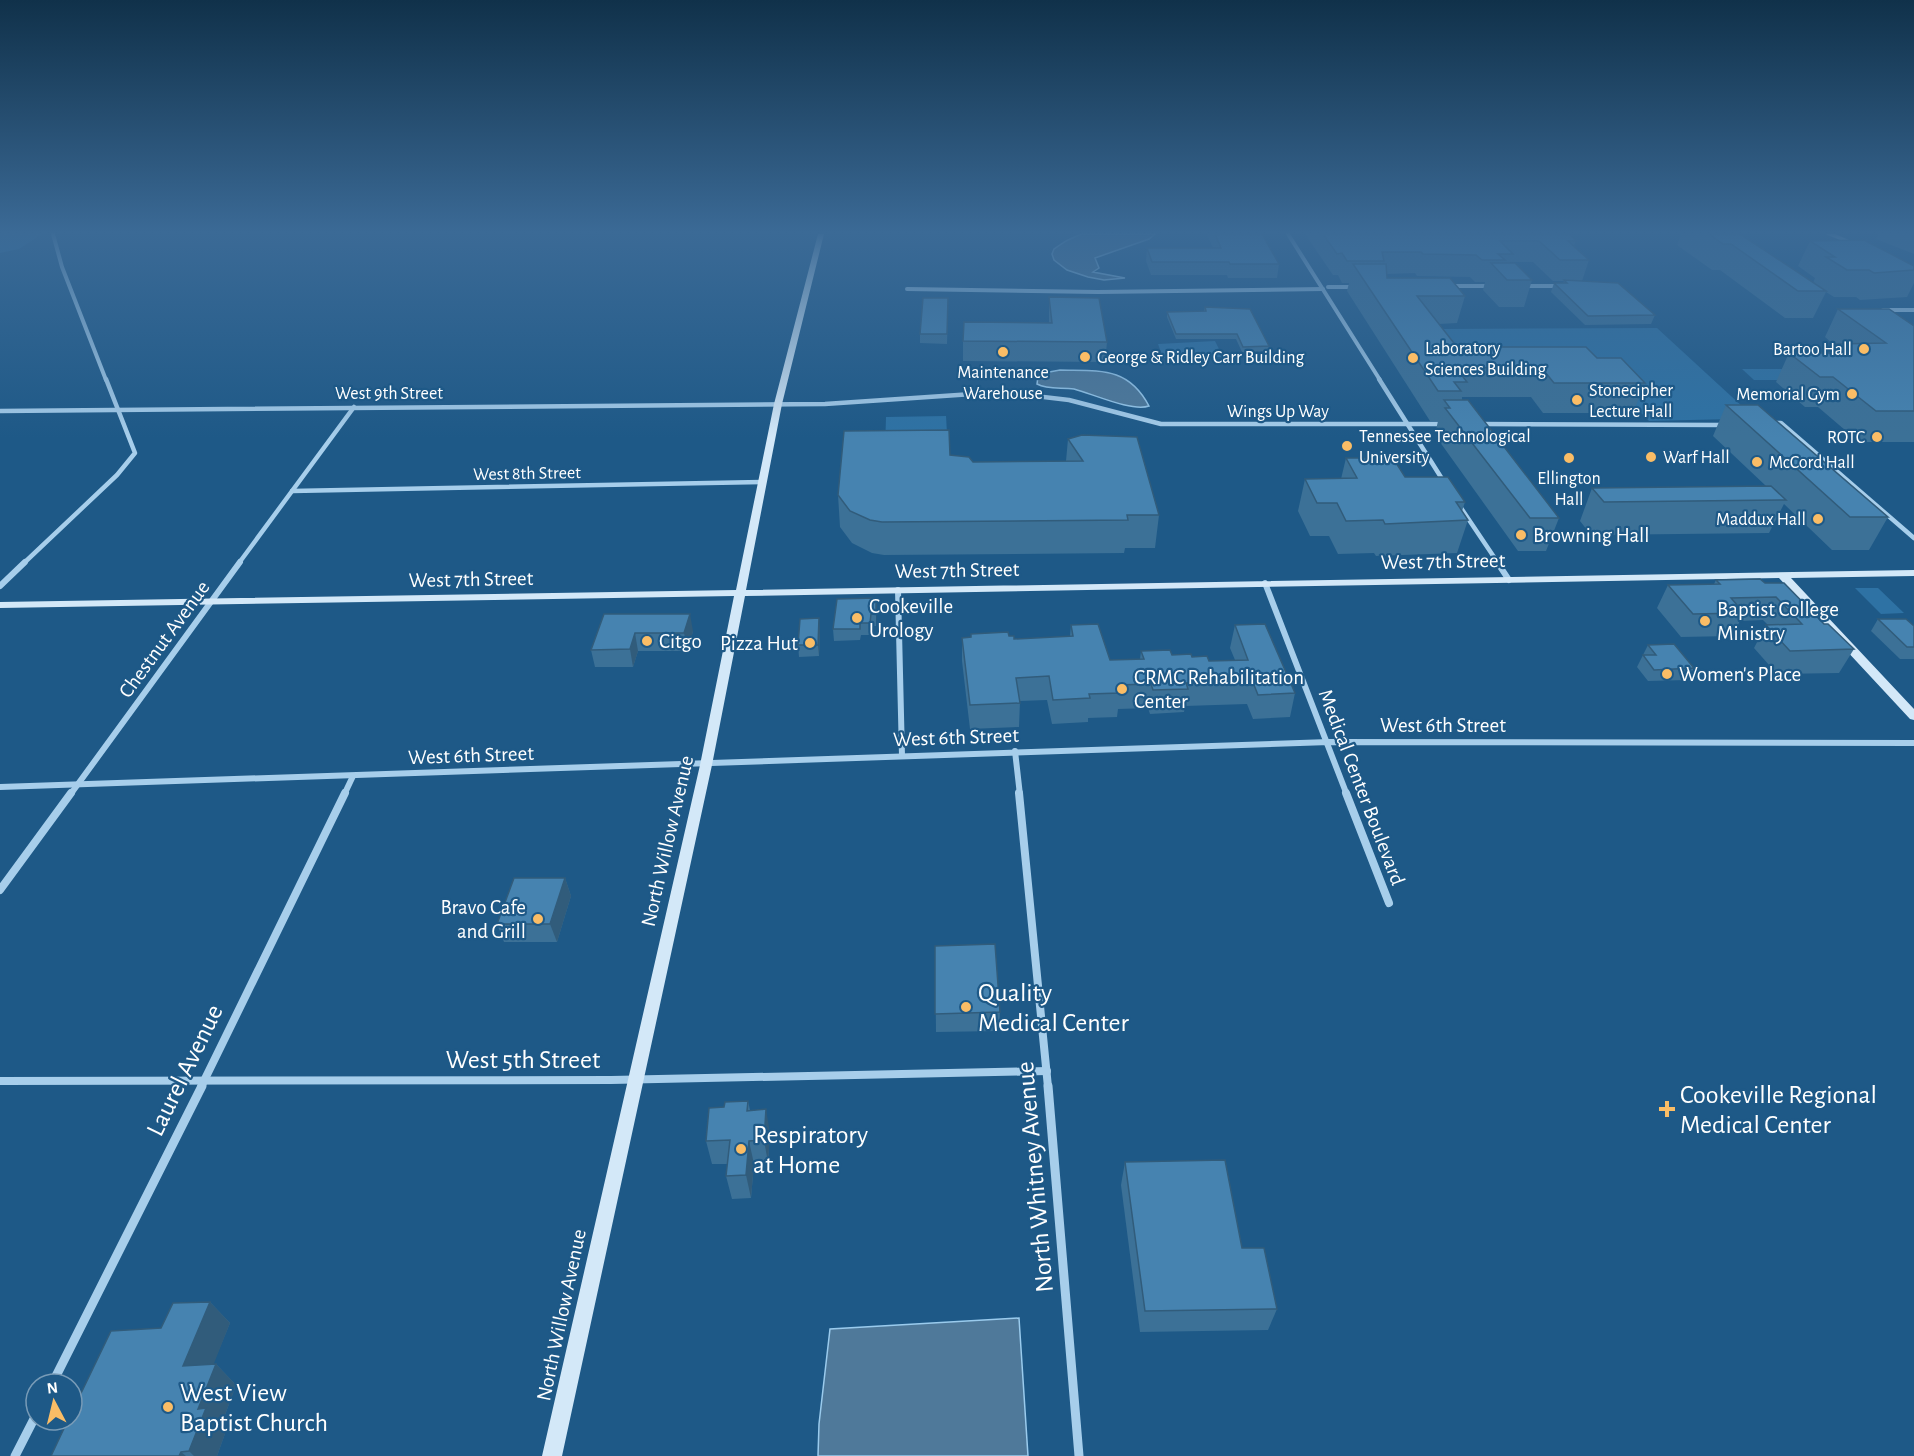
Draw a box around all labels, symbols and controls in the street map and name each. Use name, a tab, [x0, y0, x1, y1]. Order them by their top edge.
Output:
place label: Laboratory Sciences Building	[1425, 340, 1546, 379]
place label: Bartoo Hall	[1773, 341, 1852, 359]
marker: Bartoo Hall	[1857, 342, 1871, 356]
marker: Maintenance Warehouse	[996, 345, 1010, 359]
place label: George & Ridley Carr Building	[1097, 349, 1304, 367]
marker: George & Ridley Carr Building	[1078, 350, 1092, 364]
marker: Laboratory Sciences Building	[1406, 351, 1420, 365]
place label: Maintenance Warehouse	[957, 364, 1049, 403]
place label: Stonecipher Lecture Hall	[1589, 382, 1673, 421]
street label: West 9th Street	[335, 385, 443, 403]
place label: Memorial Gym	[1736, 386, 1840, 404]
marker: Memorial Gym	[1845, 387, 1859, 401]
marker: Stonecipher Lecture Hall	[1570, 393, 1584, 407]
street label: Wings Up Way	[1227, 403, 1329, 421]
place label: Tennessee Technological University	[1359, 428, 1531, 467]
place label: ROTC	[1827, 429, 1865, 447]
marker: ROTC	[1870, 430, 1884, 444]
marker: Tennessee Technological University	[1340, 439, 1354, 453]
place label: Warf Hall	[1663, 449, 1730, 467]
marker: Warf Hall	[1644, 450, 1658, 464]
marker: Ellington Hall	[1562, 451, 1576, 465]
place label: McCord Hall	[1769, 454, 1855, 472]
marker: McCord Hall	[1750, 455, 1764, 469]
street label: West 8th Street	[473, 464, 581, 484]
place label: Ellington Hall	[1537, 470, 1601, 509]
place label: Maddux Hall	[1716, 511, 1806, 529]
marker: Maddux Hall	[1811, 512, 1825, 526]
place label: Browning Hall	[1533, 525, 1649, 546]
marker: Browning Hall	[1514, 528, 1528, 542]
street label: West 7th Street	[1380, 550, 1506, 573]
street label: West 7th Street	[894, 559, 1020, 582]
street label: West 7th Street	[408, 568, 534, 591]
street label: Chestnut Avenue	[115, 577, 214, 702]
place label: Cookeville Urology	[869, 596, 953, 641]
place label: Baptist College Ministry	[1717, 599, 1839, 644]
marker: Cookeville Urology	[850, 611, 864, 625]
marker: Baptist College Ministry	[1698, 614, 1712, 628]
place label: Citgo	[659, 631, 702, 652]
place label: Pizza Hut	[720, 633, 798, 654]
marker: Citgo	[640, 634, 654, 648]
marker: Pizza Hut	[803, 636, 817, 650]
place label: Women's Place	[1679, 664, 1801, 685]
place label: CRMC Rehabilitation Center	[1134, 667, 1304, 712]
marker: Women's Place	[1660, 667, 1674, 681]
marker: CRMC Rehabilitation Center	[1115, 682, 1129, 696]
street label: Medical Center Boulevard	[1314, 686, 1409, 888]
street label: West 6th Street	[1380, 715, 1506, 736]
street label: West 6th Street	[893, 725, 1020, 750]
street label: West 6th Street	[408, 743, 535, 768]
street label: North Willow Avenue	[638, 754, 697, 929]
place label: Bravo Cafe and Grill	[440, 897, 526, 942]
marker: Bravo Cafe and Grill	[531, 912, 545, 926]
place label: Quality Medical Center	[978, 980, 1130, 1036]
marker: Quality Medical Center	[959, 1000, 973, 1014]
street label: Laurel Avenue	[142, 1001, 228, 1140]
street label: West 5th Street	[446, 1047, 600, 1073]
street label: North Whitney Avenue	[1012, 1060, 1058, 1294]
place label: Cookeville Regional Medical Center	[1680, 1082, 1877, 1138]
marker: Cookeville Regional Medical Center	[1658, 1100, 1676, 1118]
place label: Respiratory at Home	[753, 1122, 868, 1178]
marker: Respiratory at Home	[734, 1142, 748, 1156]
street label: North Willow Avenue	[533, 1227, 590, 1403]
north arrow	[24, 1372, 84, 1432]
text: N	[46, 1379, 59, 1397]
place label: West View Baptist Church	[180, 1380, 328, 1436]
marker: West View Baptist Church	[161, 1400, 175, 1414]

